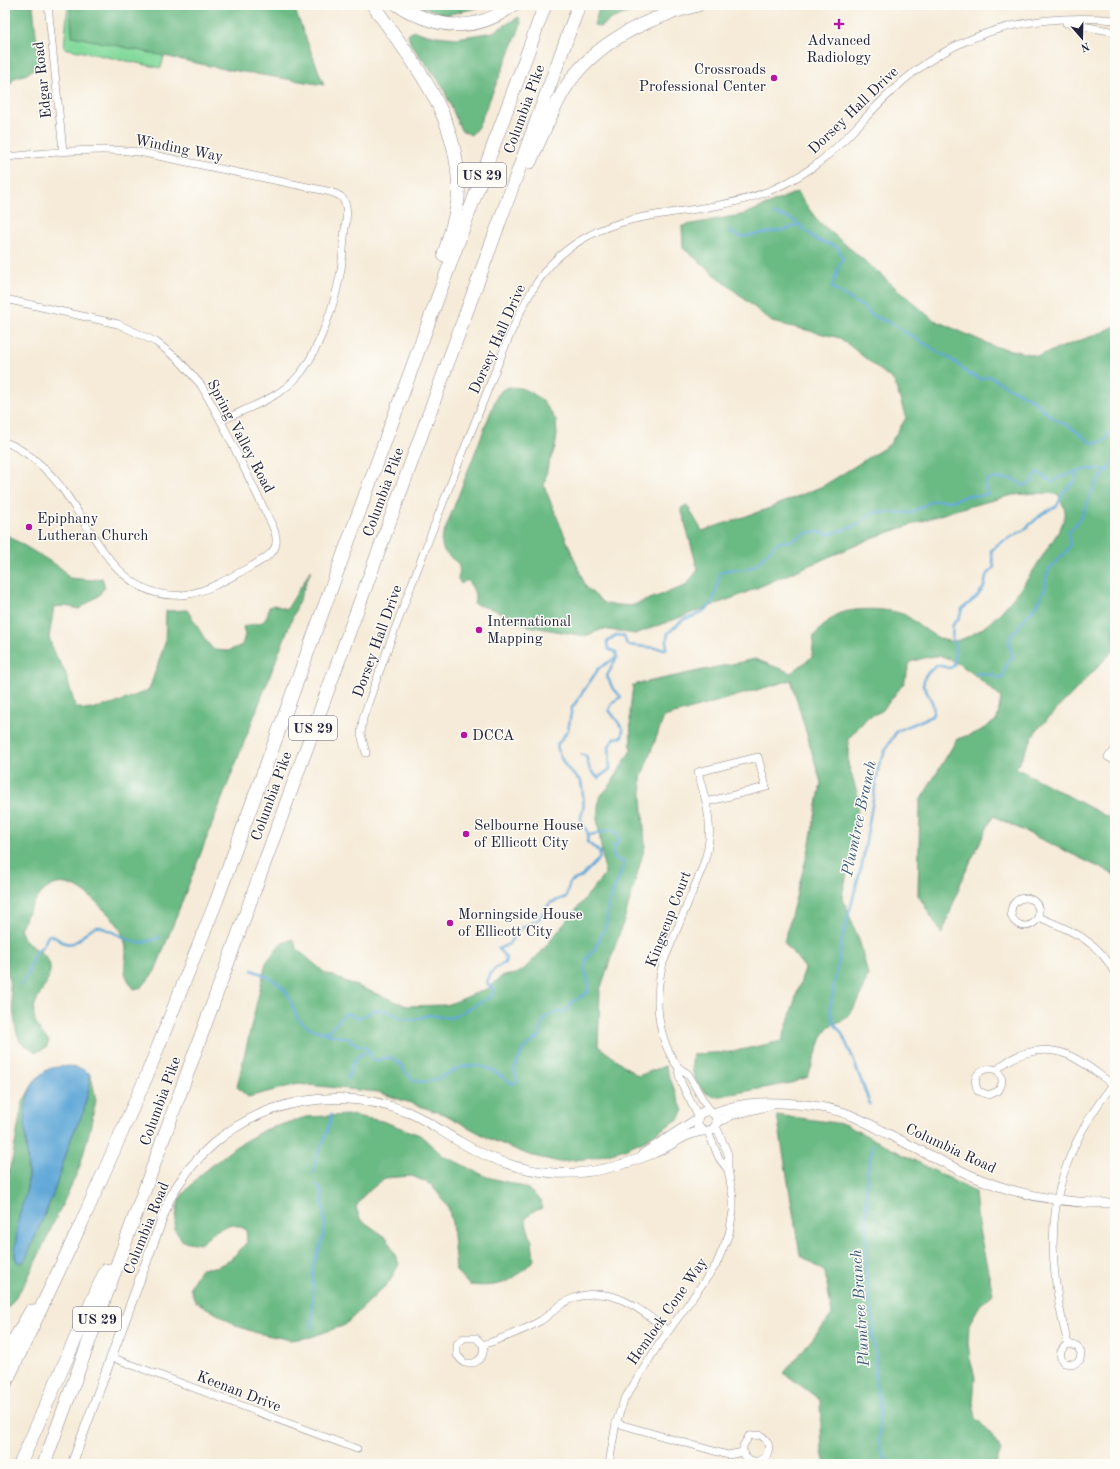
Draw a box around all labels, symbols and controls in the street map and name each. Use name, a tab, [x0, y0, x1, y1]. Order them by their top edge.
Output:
marker: Advanced Radiology	[833, 18, 845, 30]
north arrow	[1062, 18, 1102, 58]
place label: Advanced Radiology	[806, 34, 872, 66]
text: N	[1079, 39, 1091, 53]
street label: Edgar Road	[32, 40, 55, 119]
street label: Columbia Pike	[502, 63, 549, 156]
place label: Crossroads Professional Center	[639, 63, 766, 95]
street label: Dorsey Hall Drive	[806, 64, 902, 158]
marker: Crossroads Professional Center	[769, 73, 779, 83]
street label: Winding Way	[133, 134, 224, 165]
road number: US 29	[458, 163, 506, 187]
street label: Dorsey Hall Drive	[467, 282, 529, 397]
street label: Spring Valley Road	[203, 378, 276, 496]
street label: Columbia Pike	[361, 446, 408, 539]
place label: Epiphany Lutheran Church	[37, 512, 148, 544]
marker: Epiphany Lutheran Church	[24, 522, 34, 532]
street label: Dorsey Hall Drive	[351, 583, 406, 700]
place label: International Mapping	[487, 615, 571, 647]
marker: International Mapping	[474, 625, 484, 635]
road number: US 29	[289, 716, 337, 740]
place label: DCCA	[472, 729, 515, 744]
marker: DCCA	[459, 730, 469, 740]
street label: Columbia Pike	[249, 750, 296, 843]
water label: Plumtree Branch	[840, 759, 880, 878]
place label: Selbourne House of Ellicott City	[474, 819, 584, 851]
marker: Selbourne House of Ellicott City	[461, 829, 471, 839]
street label: Kingscup Court	[644, 869, 695, 970]
place label: Morningside House of Ellicott City	[458, 908, 583, 940]
marker: Morningside House of Ellicott City	[445, 918, 455, 928]
street label: Columbia Pike	[138, 1055, 185, 1148]
street label: Columbia Road	[903, 1122, 998, 1177]
street label: Columbia Road	[122, 1180, 173, 1277]
water label: Plumtree Branch	[849, 1249, 873, 1368]
street label: Hemlock Cone Way	[626, 1255, 711, 1368]
road number: US 29	[73, 1307, 121, 1331]
street label: Keenan Drive	[194, 1369, 283, 1415]

